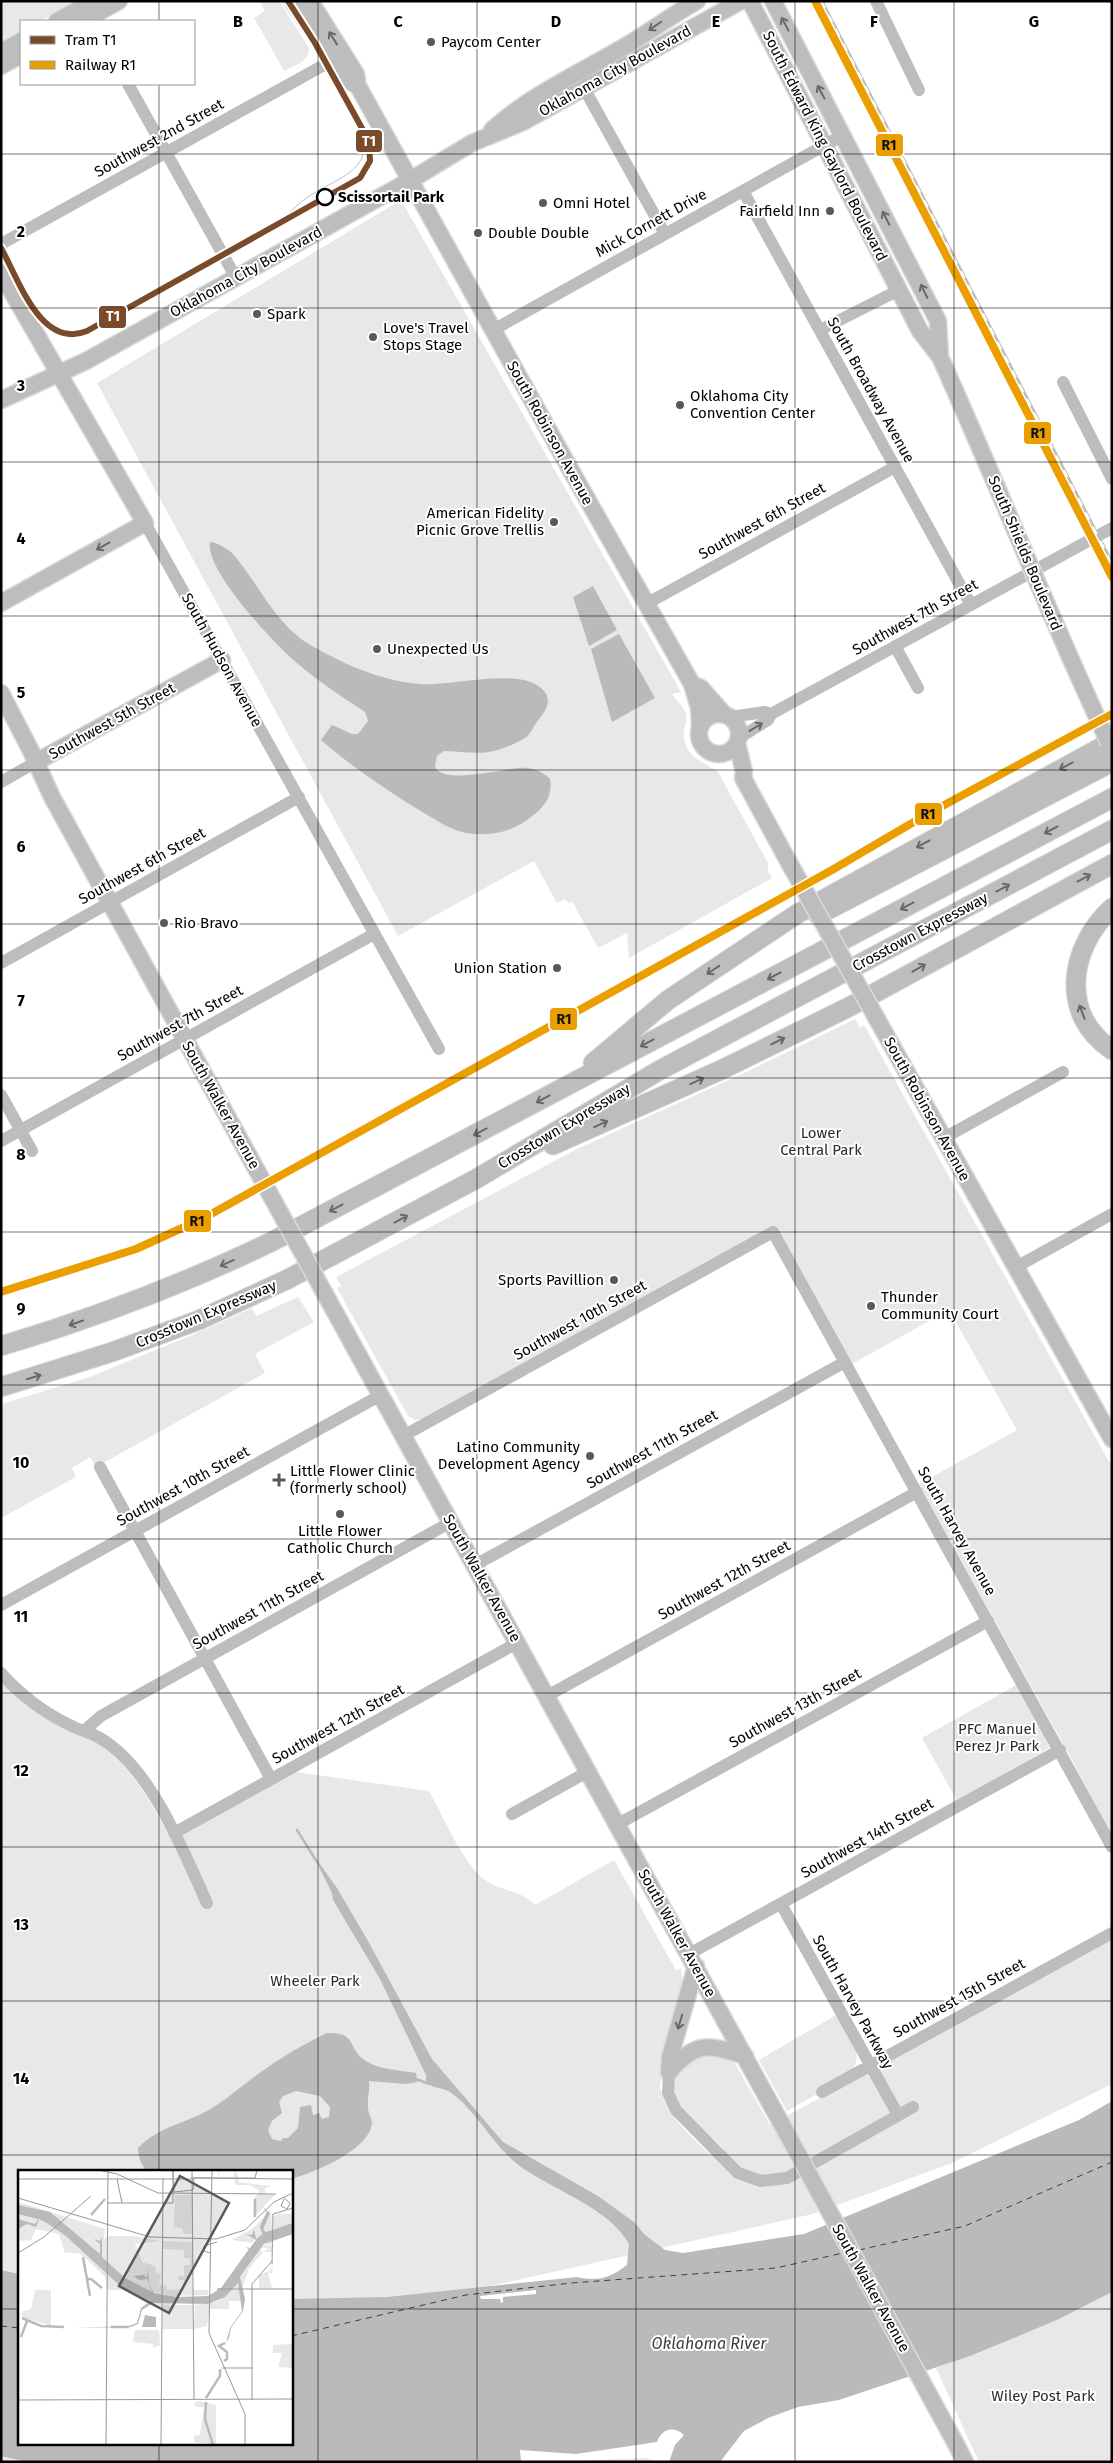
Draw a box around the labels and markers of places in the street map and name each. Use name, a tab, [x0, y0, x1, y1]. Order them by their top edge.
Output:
place label: Paycom Center	[441, 33, 541, 51]
marker: Paycom Center	[425, 36, 437, 48]
marker: Scissortail Park	[316, 188, 334, 206]
place label: Scissortail Park	[338, 188, 445, 206]
place label: Omni Hotel	[553, 194, 631, 212]
marker: Omni Hotel	[537, 197, 549, 209]
place label: Fairfield Inn	[739, 202, 820, 220]
marker: Fairfield Inn	[824, 205, 836, 217]
place label: Double Double	[488, 224, 589, 242]
marker: Double Double	[472, 227, 484, 239]
place label: Spark	[267, 305, 306, 323]
marker: Spark	[251, 308, 263, 320]
place label: Love's Travel Stops Stage	[383, 319, 469, 354]
marker: Love's Travel Stops Stage	[367, 331, 379, 343]
place label: Oklahoma City Convention Center	[690, 387, 815, 422]
marker: Oklahoma City Convention Center	[674, 399, 686, 411]
place label: American Fidelity Picnic Grove Trellis	[416, 504, 545, 539]
marker: American Fidelity Picnic Grove Trellis	[548, 516, 560, 528]
place label: Unexpected Us	[387, 640, 488, 658]
marker: Unexpected Us	[371, 643, 383, 655]
place label: Rio Bravo	[174, 914, 238, 932]
marker: Rio Bravo	[158, 917, 170, 929]
place label: Union Station	[454, 959, 547, 977]
marker: Union Station	[551, 962, 563, 974]
place label: Sports Pavillion	[498, 1271, 604, 1289]
marker: Sports Pavillion	[608, 1274, 620, 1286]
place label: Thunder Community Court	[881, 1288, 999, 1323]
marker: Thunder Community Court	[865, 1300, 877, 1312]
place label: Latino Community Development Agency	[438, 1438, 581, 1473]
marker: Latino Community Development Agency	[584, 1450, 596, 1462]
place label: Little Flower Clinic (formerly school)	[290, 1462, 415, 1497]
marker: Little Flower Clinic (formerly school)	[272, 1473, 286, 1487]
marker: Little Flower Catholic Church	[334, 1508, 346, 1520]
place label: Little Flower Catholic Church	[287, 1522, 393, 1557]

